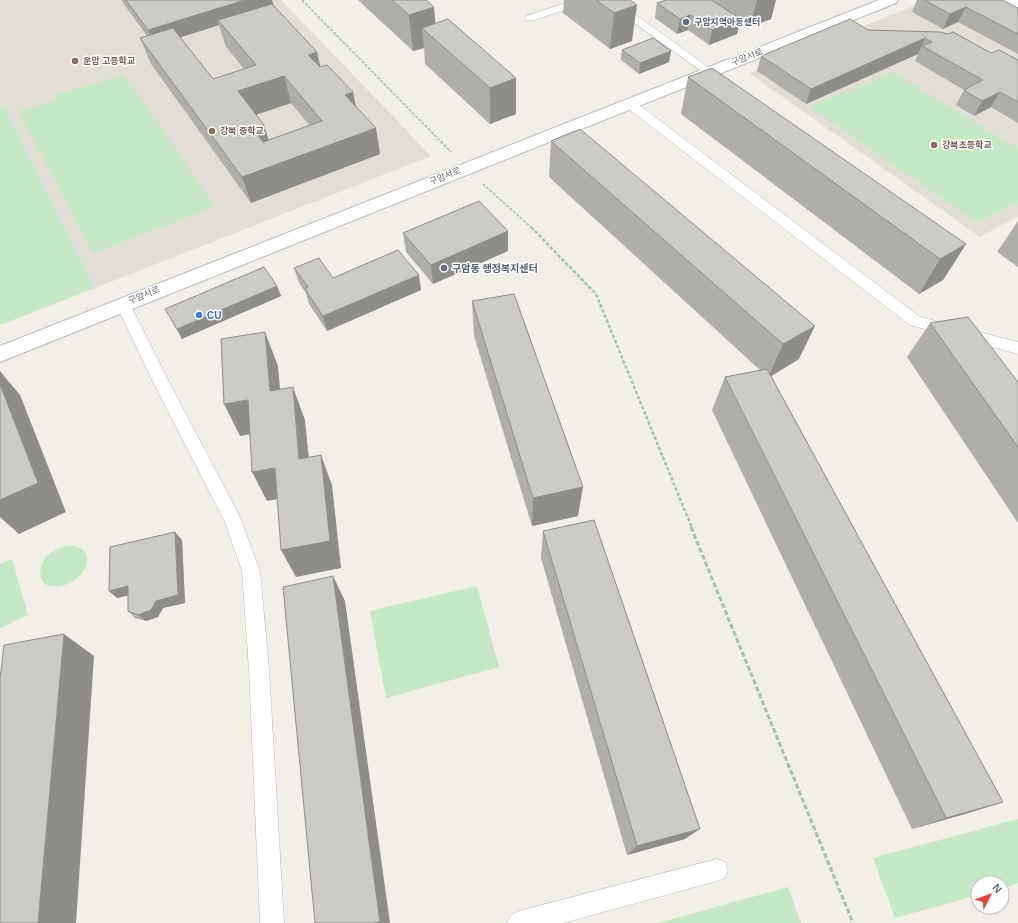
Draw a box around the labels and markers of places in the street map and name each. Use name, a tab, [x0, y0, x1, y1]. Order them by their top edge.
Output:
marker: 구암지역아동센터	[681, 17, 691, 27]
place label: 구암지역아동센터	[694, 17, 760, 27]
place label: 운암 고등학교	[83, 55, 135, 66]
marker: 운암 고등학교	[70, 56, 80, 66]
place label: 강북 중학교	[220, 125, 264, 136]
marker: 강북 중학교	[207, 126, 217, 136]
place label: 강북초등학교	[942, 139, 992, 150]
marker: 강북초등학교	[929, 140, 939, 150]
marker: 구암동 행정복지센터	[439, 263, 449, 273]
place label: 구암동 행정복지센터	[452, 263, 538, 274]
marker: CU	[194, 310, 204, 320]
place label: CU	[207, 310, 221, 321]

